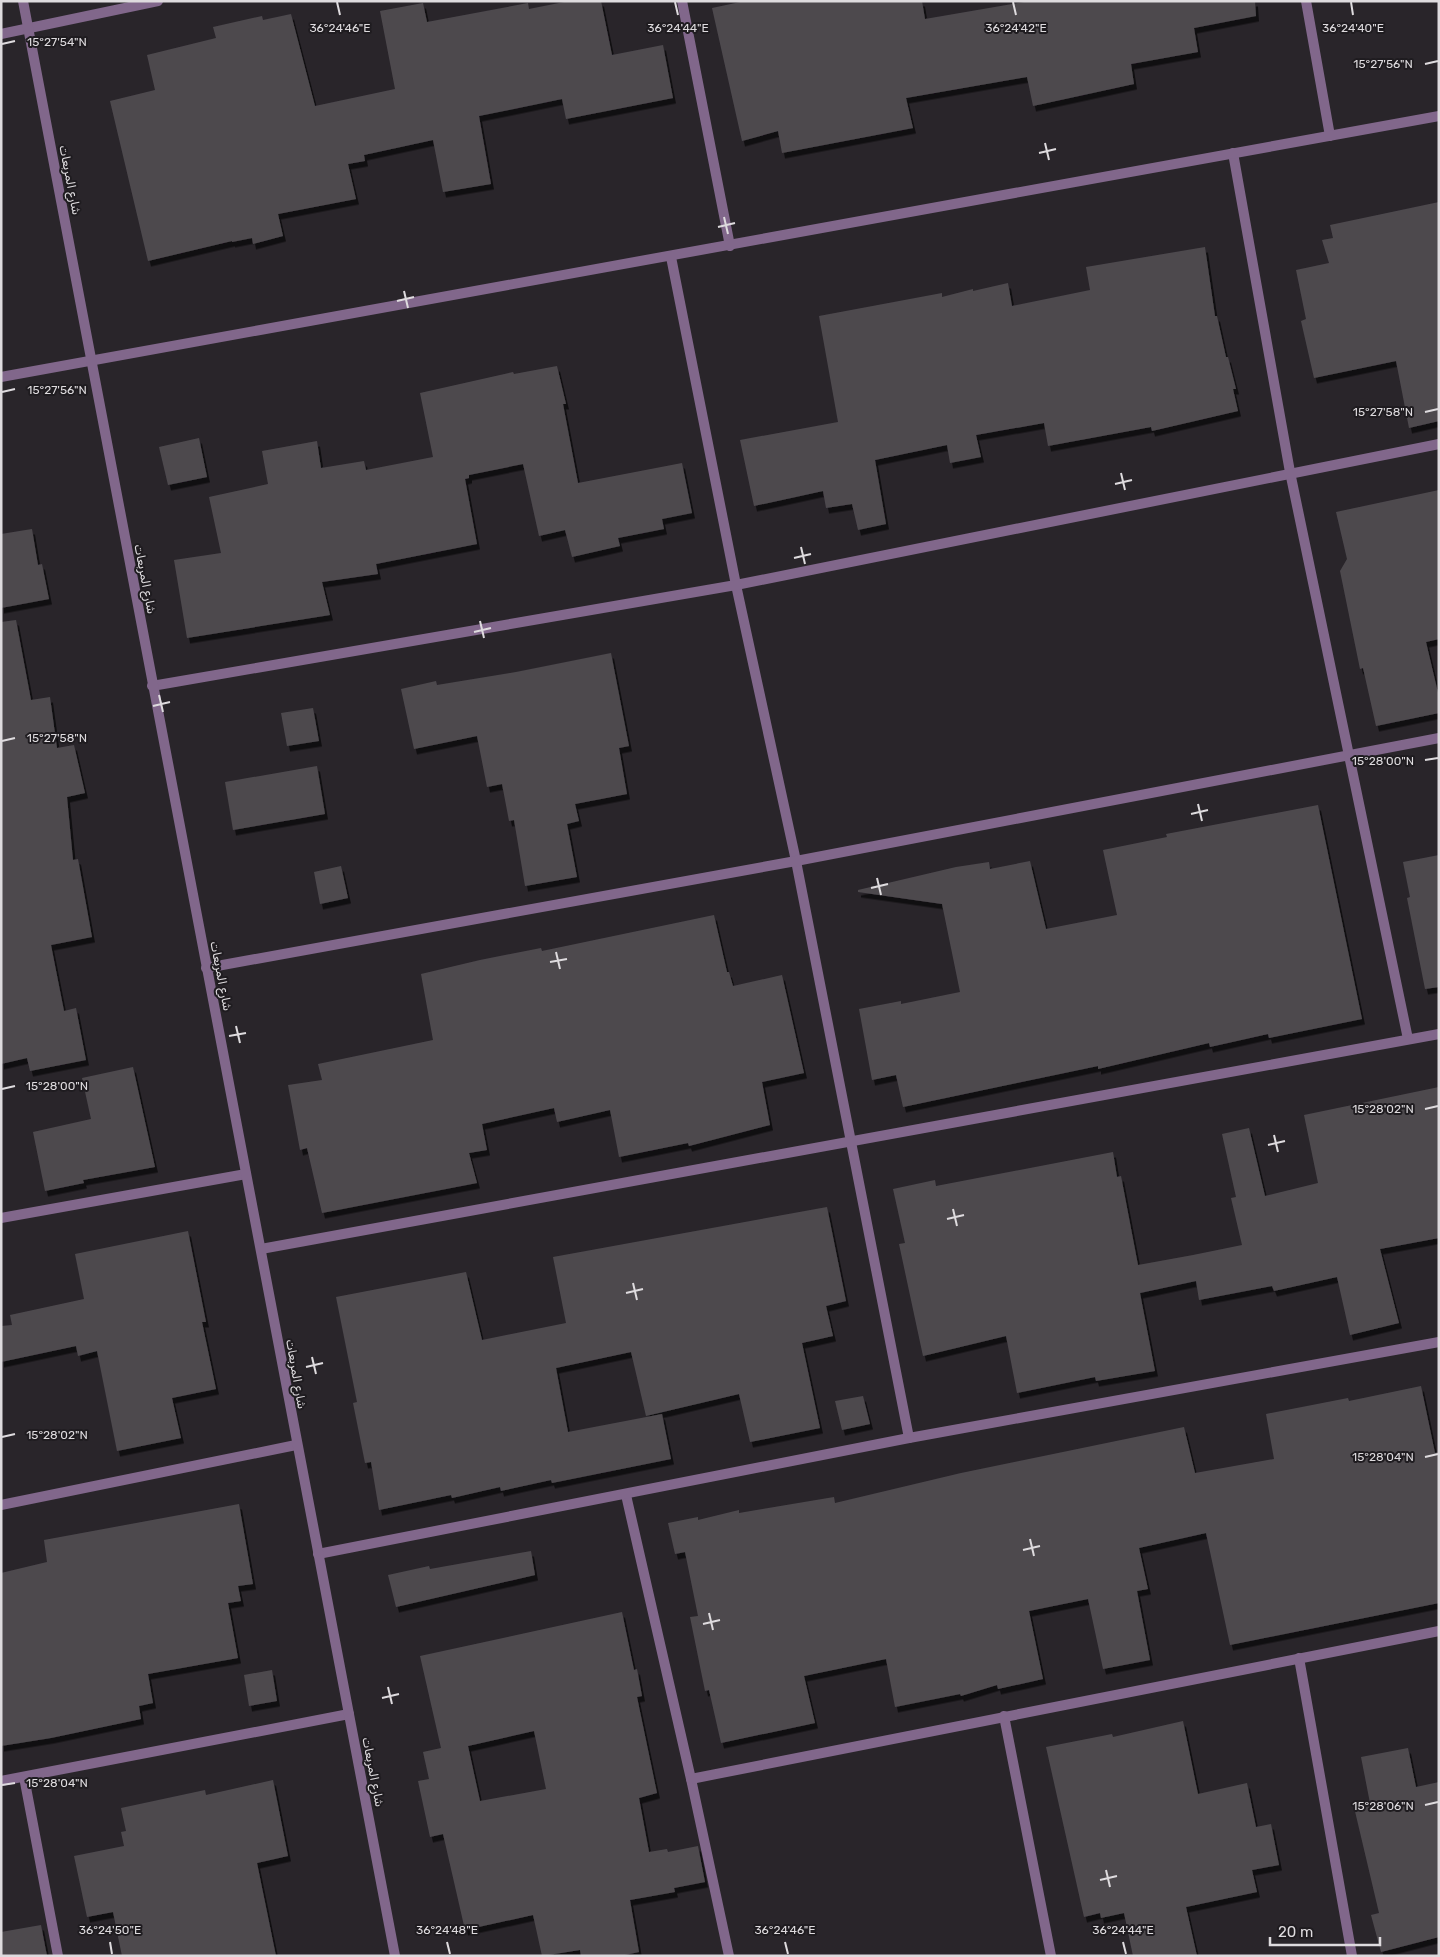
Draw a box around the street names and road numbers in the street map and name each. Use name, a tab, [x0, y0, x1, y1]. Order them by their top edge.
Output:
street label: شارع المربعات	[54, 144, 84, 216]
street label: شارع المربعات	[129, 543, 159, 615]
street label: شارع المربعات	[205, 940, 235, 1012]
street label: شارع المربعات	[281, 1338, 309, 1410]
street label: شارع المربعات	[357, 1736, 387, 1808]

